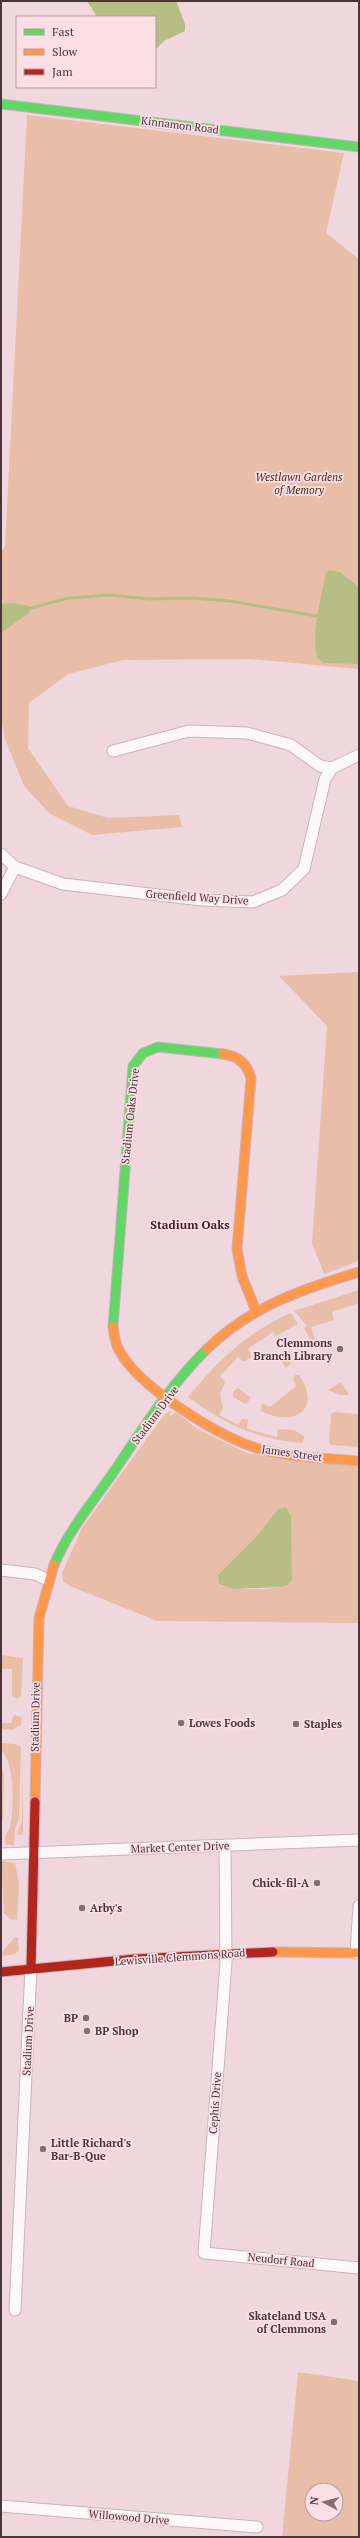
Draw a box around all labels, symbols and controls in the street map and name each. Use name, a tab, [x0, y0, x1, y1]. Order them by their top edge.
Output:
legend	[16, 16, 156, 88]
text: Fast	[52, 24, 75, 39]
text: Slow	[52, 44, 78, 59]
text: Jam	[52, 64, 73, 79]
street label: Kinnamon Road	[140, 113, 220, 137]
park label: Westlawn Gardens of Memory	[255, 470, 343, 497]
street label: Greenfield Way Drive	[145, 886, 249, 908]
street label: Stadium Oaks Drive	[118, 1067, 142, 1165]
district label: Stadium Oaks	[150, 1217, 230, 1232]
place label: Clemmons Branch Library	[254, 1336, 332, 1363]
marker: Clemmons Branch Library	[335, 1344, 345, 1354]
street label: Stadium Drive	[128, 1383, 182, 1447]
street label: James Street	[261, 1442, 323, 1464]
street label: Stadium Drive	[27, 1682, 43, 1752]
place label: Lowes Foods	[189, 1716, 255, 1730]
place label: Staples	[304, 1717, 342, 1731]
marker: Lowes Foods	[176, 1718, 186, 1728]
marker: Staples	[291, 1719, 301, 1729]
street label: Market Center Drive	[130, 1838, 230, 1856]
place label: Chick-fil-A	[252, 1876, 310, 1890]
marker: Chick-fil-A	[312, 1878, 322, 1888]
place label: Arby's	[90, 1901, 122, 1915]
marker: Arby's	[77, 1903, 87, 1913]
street label: Lewisville Clemmons Road	[114, 1945, 246, 1969]
street label: Stadium Drive	[19, 2005, 37, 2076]
place label: BP	[64, 2011, 78, 2025]
marker: BP	[81, 2013, 91, 2023]
place label: BP Shop	[95, 2024, 139, 2038]
marker: BP Shop	[82, 2026, 92, 2036]
street label: Cephis Drive	[206, 2071, 224, 2134]
place label: Little Richard's Bar-B-Que	[51, 2136, 131, 2163]
marker: Little Richard's Bar-B-Que	[38, 2144, 48, 2154]
street label: Neudorf Road	[247, 2250, 315, 2270]
place label: Skateland USA of Clemmons	[249, 2309, 327, 2336]
marker: Skateland USA of Clemmons	[329, 2317, 339, 2327]
north arrow	[304, 2482, 344, 2522]
text: N	[307, 2495, 322, 2506]
street label: Willowood Drive	[88, 2506, 171, 2528]

